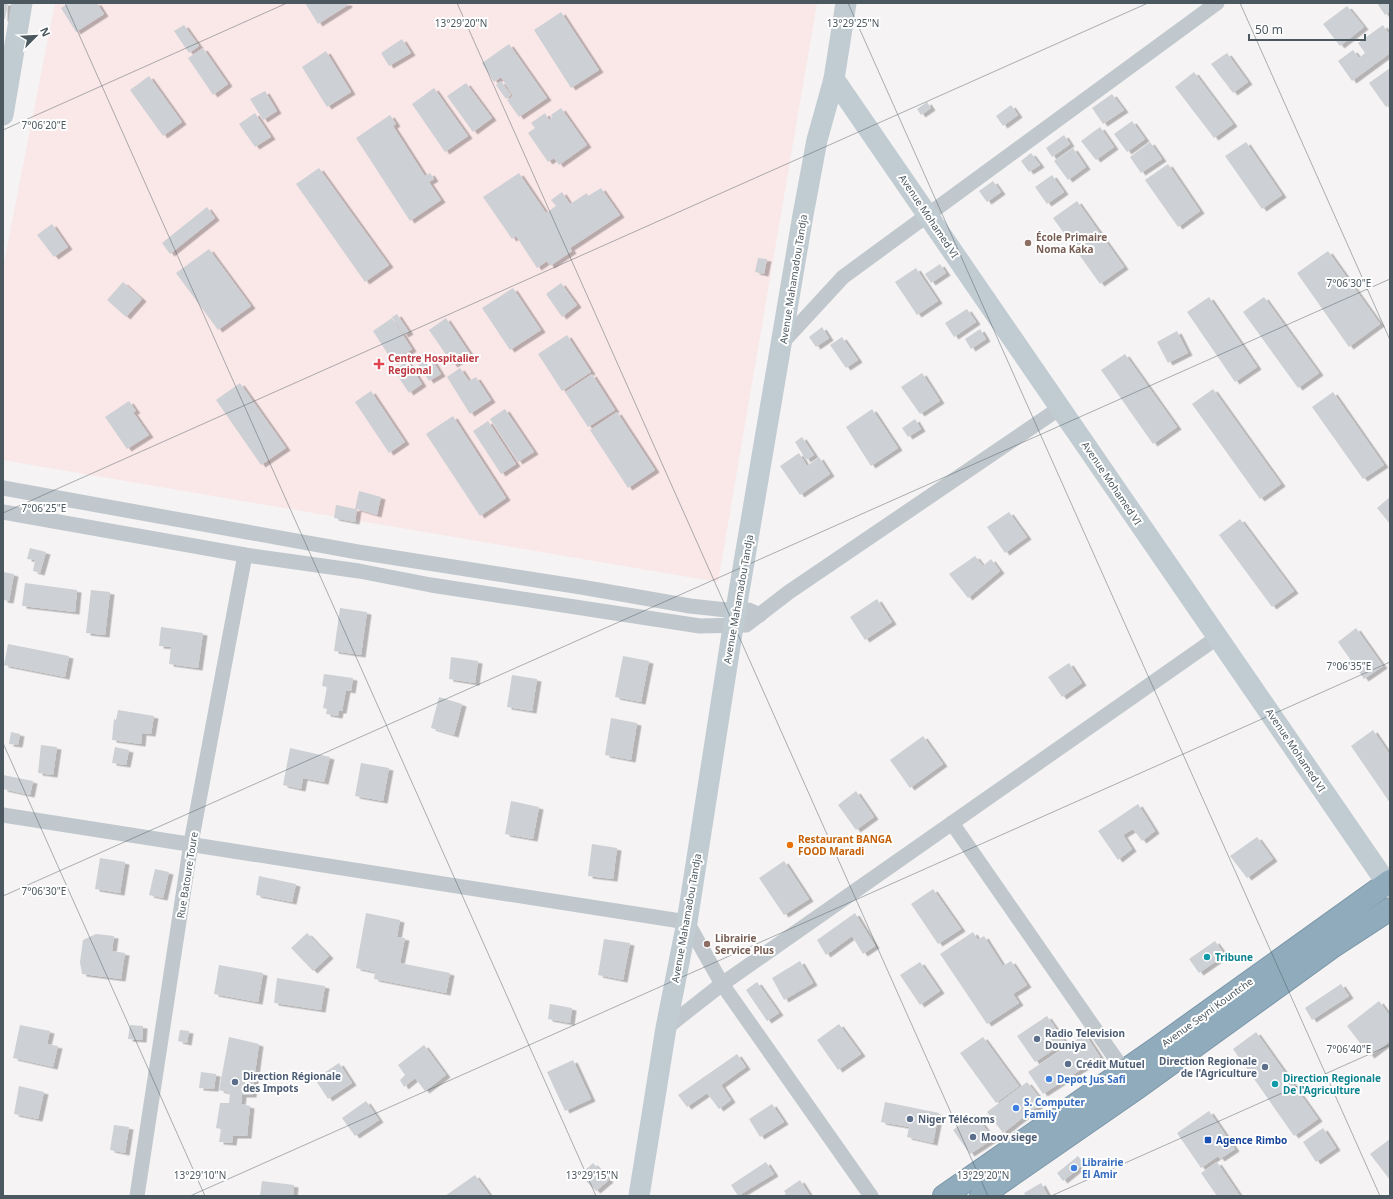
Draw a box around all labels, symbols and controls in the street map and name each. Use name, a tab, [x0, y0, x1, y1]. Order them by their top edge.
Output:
north arrow	[16, 16, 56, 56]
text: 13°29'20"N	[435, 16, 487, 30]
text: 13°29'25"N	[827, 16, 879, 30]
scale bar	[1249, 16, 1365, 42]
text: 50 m	[1255, 21, 1283, 38]
text: N	[37, 25, 54, 39]
text: 7°06'20"E	[22, 118, 66, 132]
street label: Avenue Mohamed VI	[896, 172, 962, 260]
street label: Avenue Mahamadou Tandja	[776, 213, 810, 345]
place label: École Primaire Noma Kaka	[1036, 230, 1107, 256]
marker: École Primaire Noma Kaka	[1023, 238, 1033, 248]
text: 7°06'30"E	[1327, 276, 1371, 290]
place label: Centre Hospitalier Regional	[388, 351, 480, 377]
marker: Centre Hospitalier Regional	[373, 358, 385, 370]
street label: Avenue Mohamed VI	[1079, 439, 1145, 527]
text: 7°06'25"E	[22, 501, 66, 515]
street label: Avenue Mahamadou Tandja	[720, 533, 756, 665]
text: 7°06'35"E	[1327, 659, 1371, 673]
street label: Avenue Mohamed VI	[1263, 706, 1329, 794]
street label: Rue Batoure Toure	[173, 830, 201, 919]
place label: Restaurant BANGA FOOD Maradi	[798, 832, 892, 858]
marker: Restaurant BANGA FOOD Maradi	[785, 840, 795, 850]
street label: Avenue Mahamadou Tandja	[668, 852, 704, 984]
text: 7°06'30"E	[22, 884, 66, 898]
place label: Librairie Service Plus	[715, 931, 774, 957]
marker: Librairie Service Plus	[702, 939, 712, 949]
place label: Tribune	[1215, 950, 1253, 964]
marker: Tribune	[1202, 952, 1212, 962]
street label: Avenue Seyni Kountche	[1158, 974, 1256, 1050]
place label: Radio Television Douniya	[1045, 1026, 1125, 1052]
marker: Radio Television Douniya	[1032, 1034, 1042, 1044]
text: 7°06'40"E	[1327, 1042, 1371, 1056]
place label: Direction Regionale de l'Agriculture	[1159, 1054, 1257, 1080]
place label: Crédit Mutuel	[1076, 1057, 1145, 1071]
marker: Crédit Mutuel	[1063, 1059, 1073, 1069]
marker: Direction Regionale de l'Agriculture	[1260, 1062, 1270, 1072]
place label: Direction Régionale des Impots	[243, 1069, 341, 1095]
place label: Direction Regionale De l'Agriculture	[1283, 1071, 1381, 1097]
place label: Depot Jus Safi	[1057, 1072, 1126, 1086]
marker: Depot Jus Safi	[1044, 1074, 1054, 1084]
marker: Direction Régionale des Impots	[230, 1077, 240, 1087]
marker: Direction Regionale De l'Agriculture	[1270, 1079, 1280, 1089]
place label: S. Computer Family	[1024, 1095, 1085, 1121]
marker: S. Computer Family	[1011, 1103, 1021, 1113]
place label: Niger Télécoms	[918, 1112, 995, 1126]
marker: Niger Télécoms	[905, 1114, 915, 1124]
place label: Moov siege	[981, 1130, 1037, 1144]
marker: Moov siege	[968, 1132, 978, 1142]
place label: Agence Rimbo	[1216, 1133, 1287, 1147]
marker: Agence Rimbo	[1203, 1135, 1213, 1145]
place label: Librairie El Amir	[1082, 1155, 1124, 1181]
marker: Librairie El Amir	[1069, 1163, 1079, 1173]
text: 13°29'10"N	[174, 1168, 226, 1182]
text: 13°29'15"N	[566, 1168, 618, 1182]
text: 13°29'20"N	[957, 1168, 1009, 1182]

